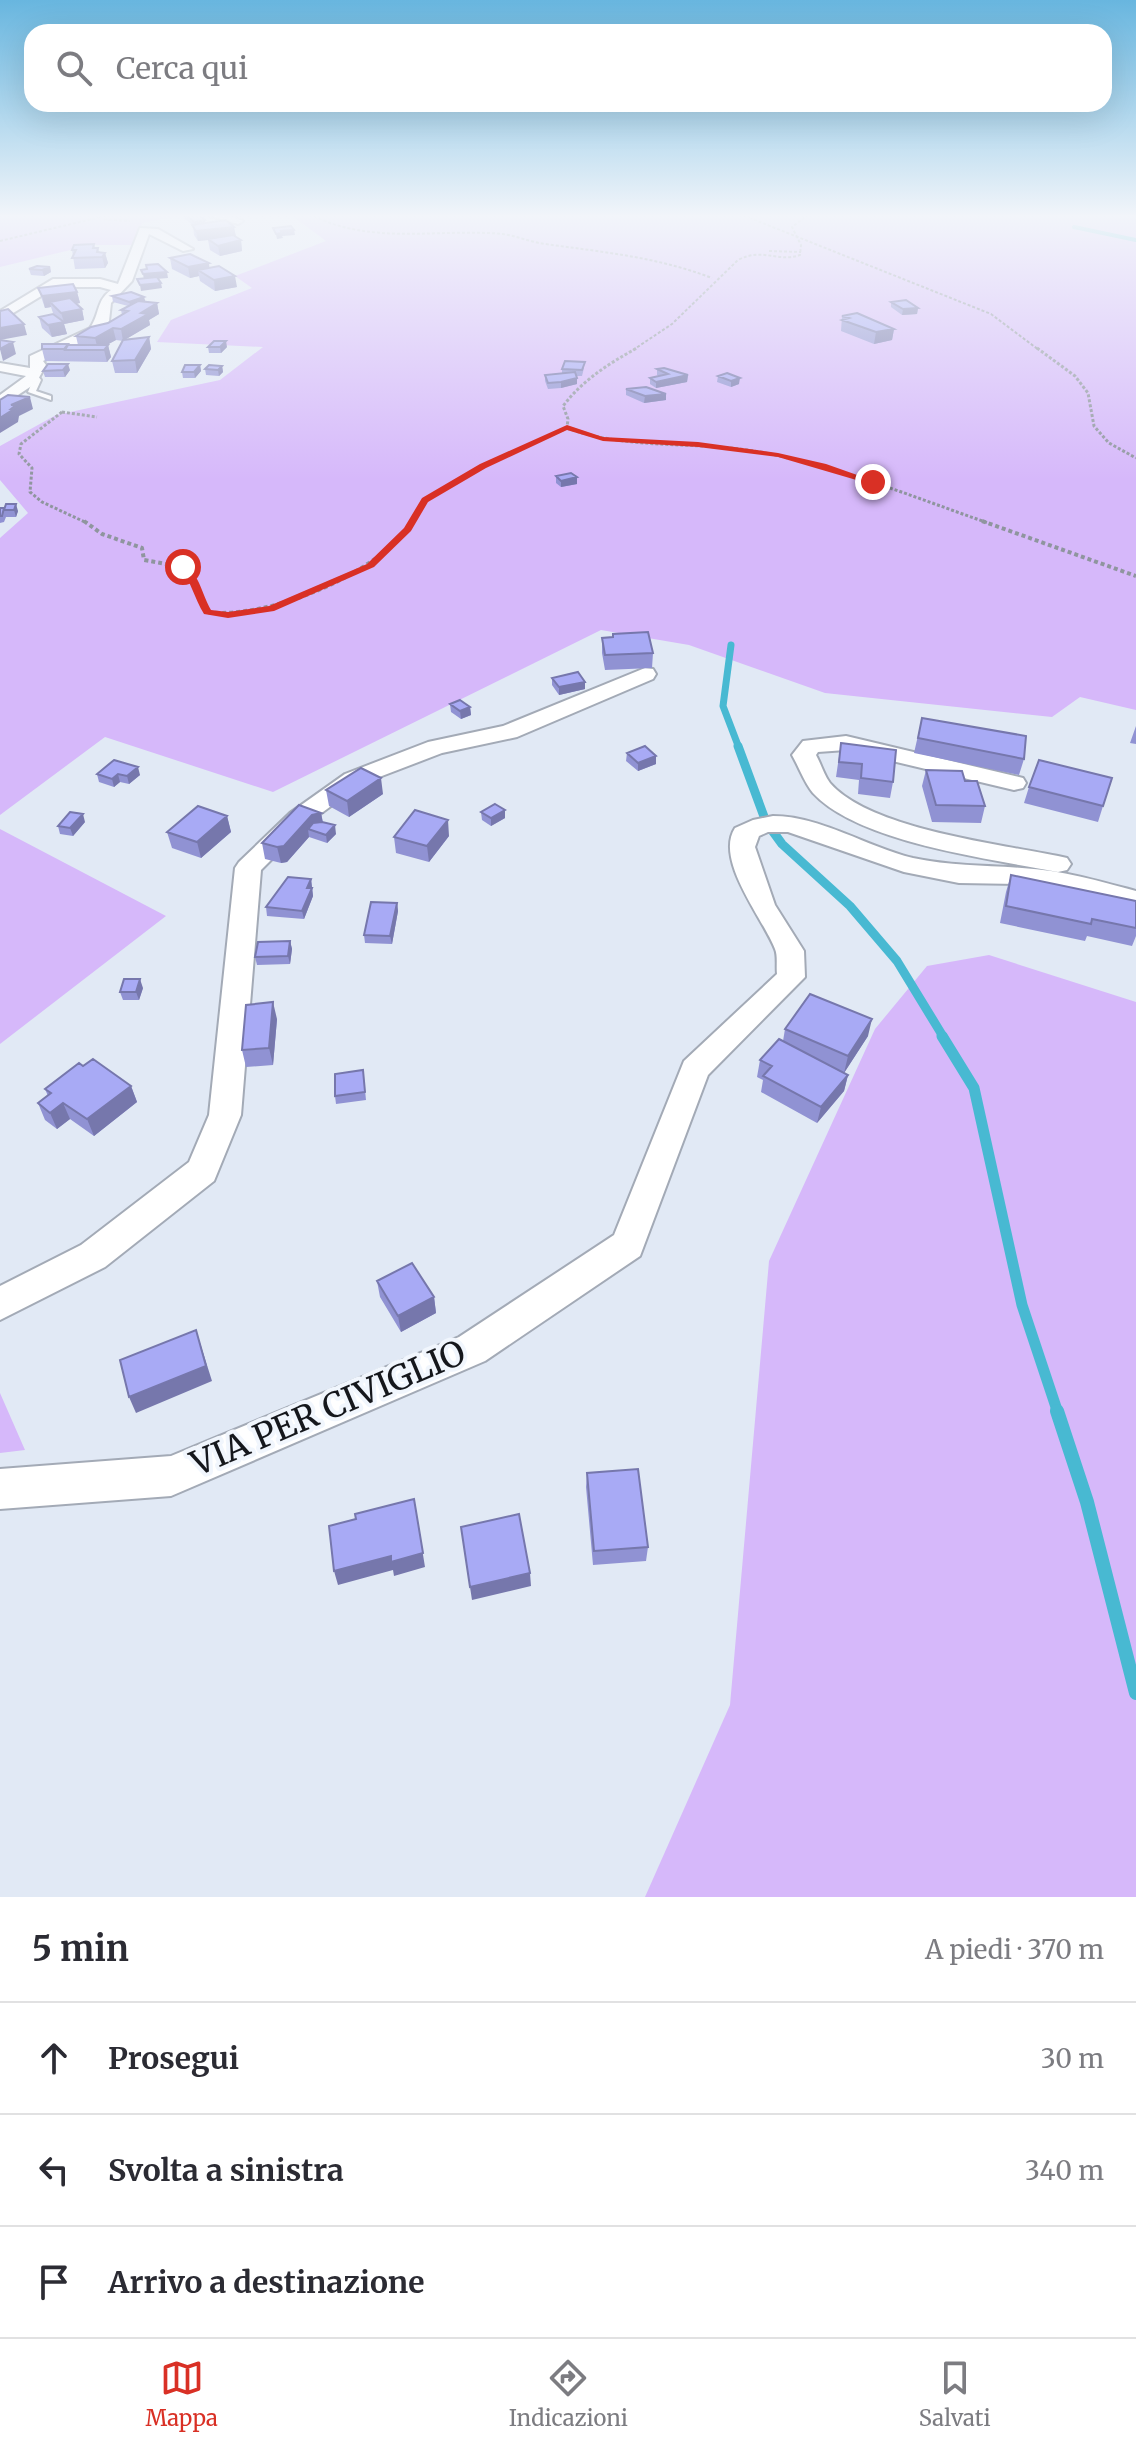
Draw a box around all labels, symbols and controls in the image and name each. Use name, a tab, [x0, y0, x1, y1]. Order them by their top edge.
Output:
search box	[24, 24, 1112, 112]
icon: search	[52, 46, 96, 90]
text: Cerca qui	[116, 49, 248, 87]
route end	[855, 464, 891, 500]
route start	[165, 549, 201, 585]
street label: VIA PER CIVIGLIO	[183, 1331, 472, 1485]
text: 5 min	[32, 1928, 129, 1970]
text: A piedi · 370 m	[925, 1933, 1104, 1966]
icon: ahead	[32, 2036, 76, 2080]
text: Prosegui	[108, 2039, 239, 2077]
text: 30 m	[1041, 2042, 1104, 2075]
icon: left	[32, 2148, 76, 2192]
text: Svolta a sinistra	[108, 2151, 344, 2189]
text: 340 m	[1025, 2154, 1104, 2187]
icon: arrive	[32, 2260, 76, 2304]
text: Arrivo a destinazione	[108, 2263, 425, 2301]
tab: Mappa	[145, 2356, 218, 2432]
tab: Indicazioni	[509, 2356, 628, 2432]
tab: Salvati	[919, 2356, 991, 2432]

